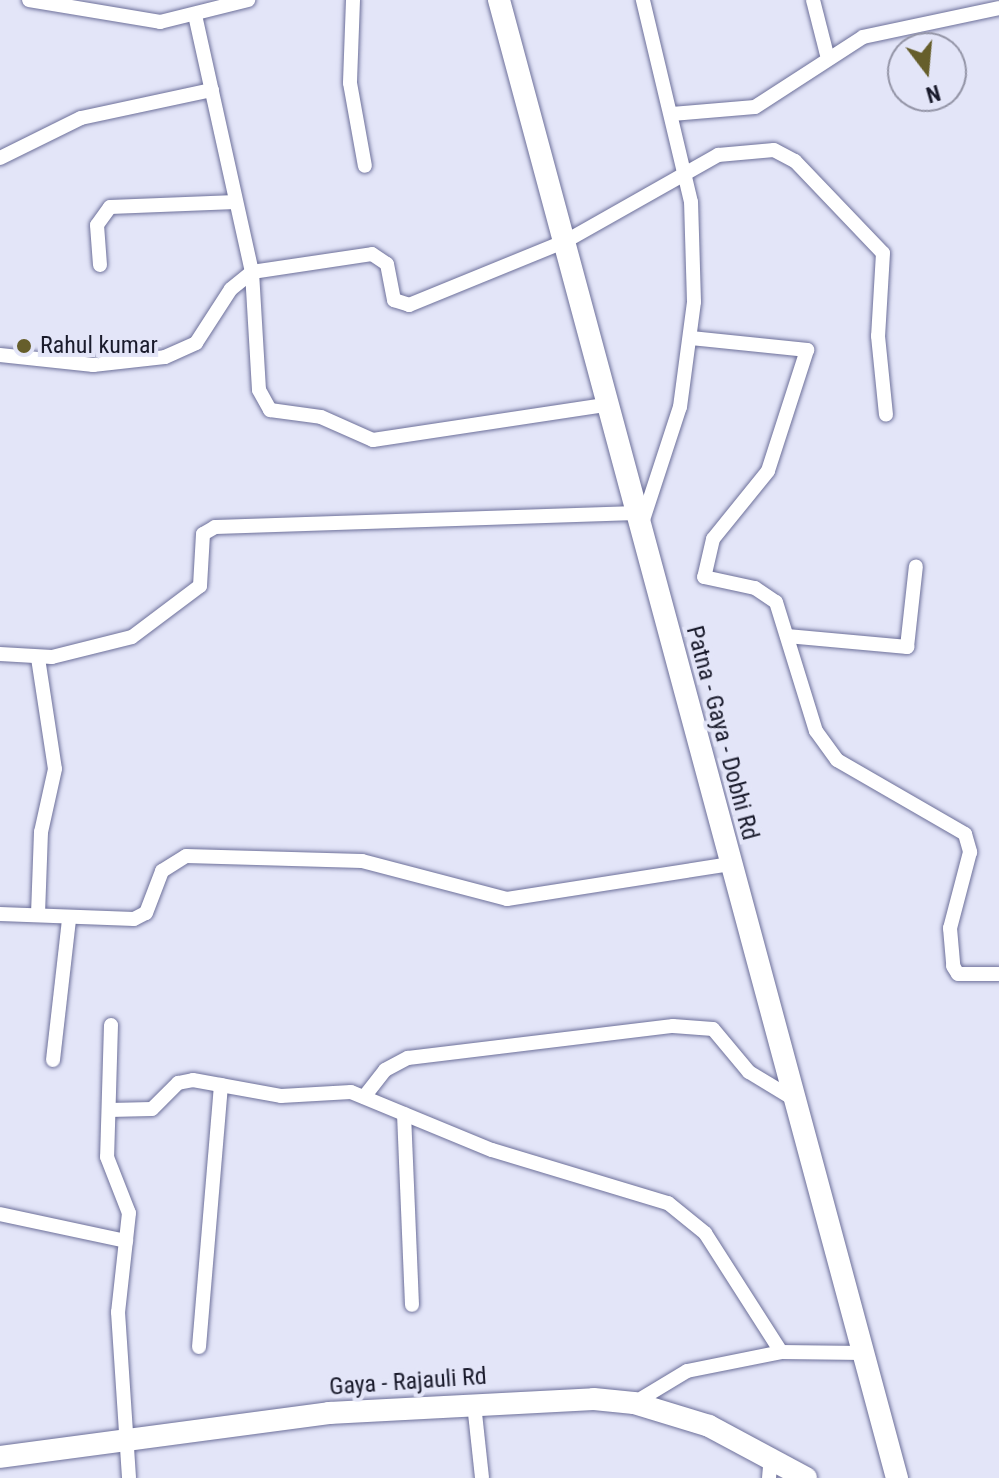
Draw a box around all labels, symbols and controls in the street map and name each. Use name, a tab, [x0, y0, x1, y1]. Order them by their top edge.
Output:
north arrow	[887, 32, 967, 112]
text: N	[923, 80, 943, 108]
place label: Rahul kumar	[40, 332, 158, 360]
marker: Rahul kumar	[15, 337, 33, 355]
street label: Patna - Gaya - Dobhi Rd	[680, 623, 764, 843]
street label: Gaya - Rajauli Rd	[328, 1362, 488, 1402]

